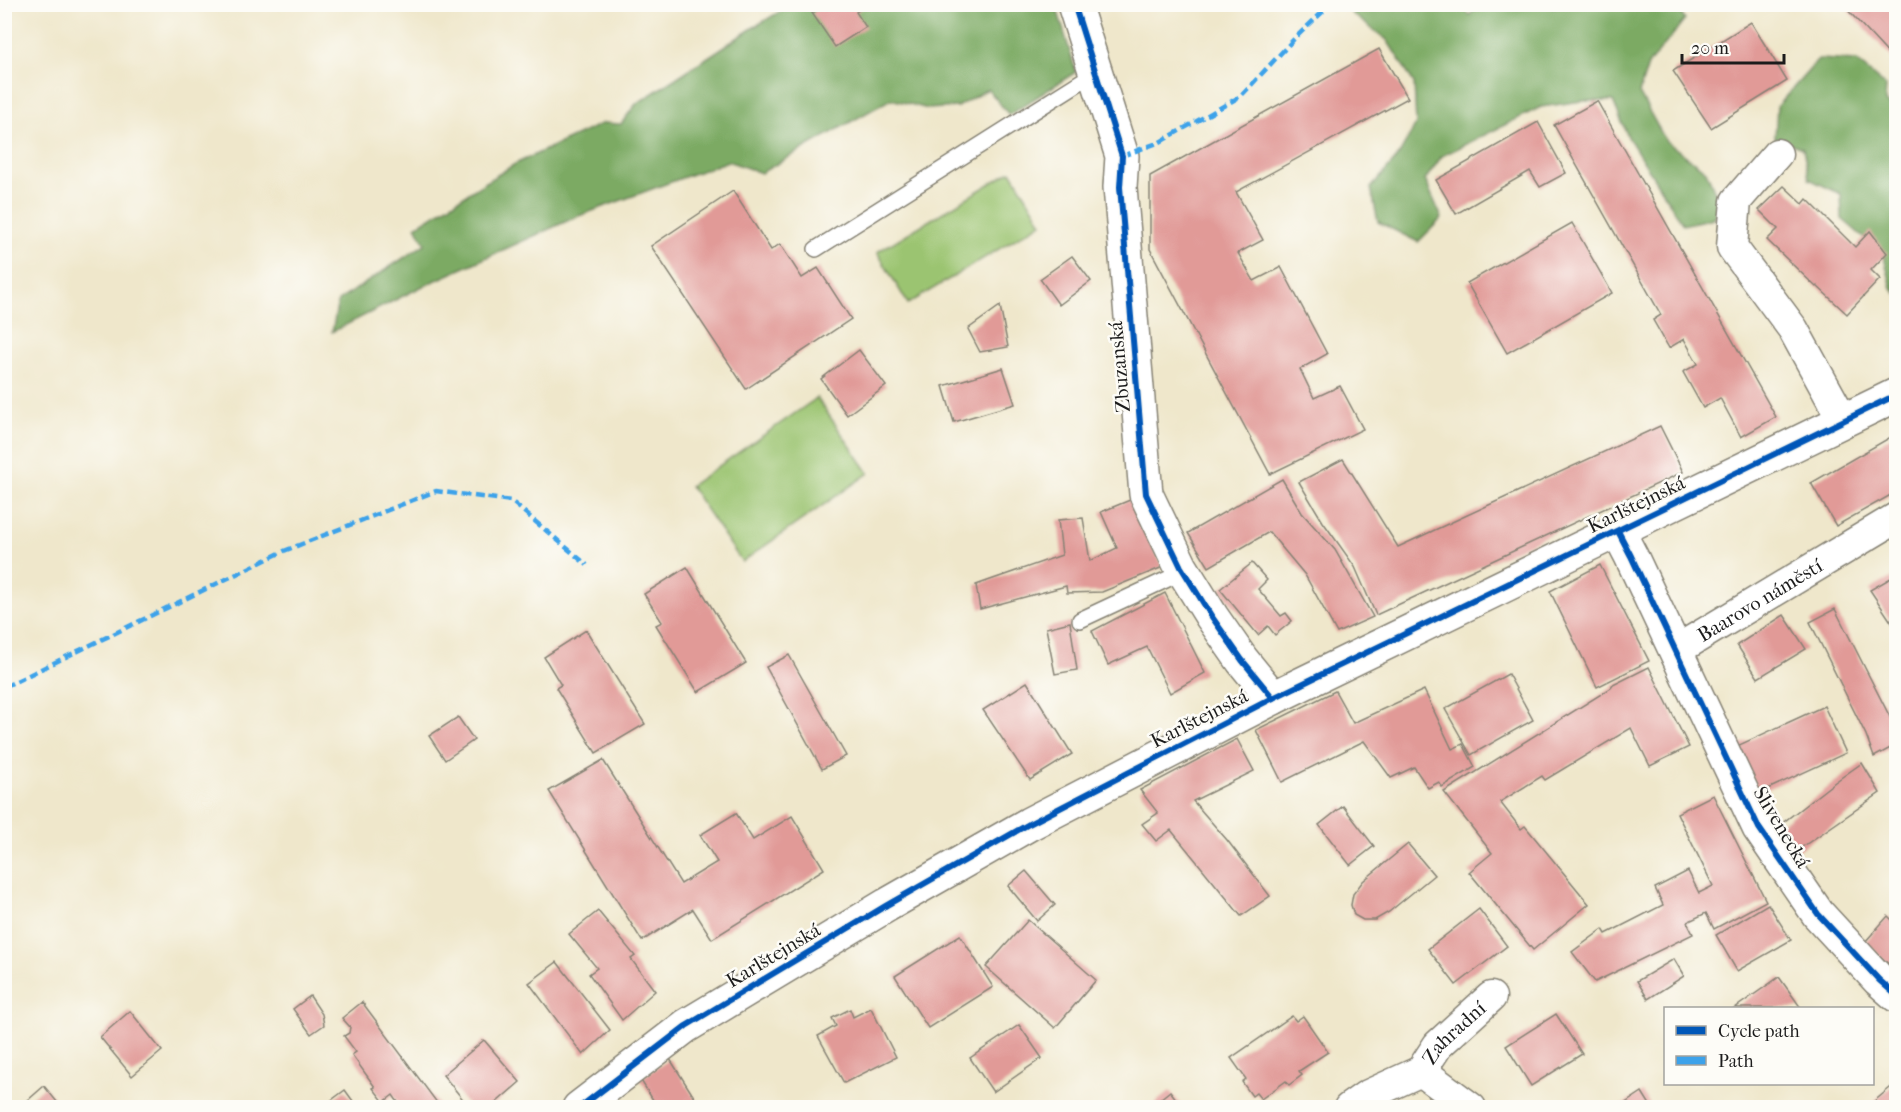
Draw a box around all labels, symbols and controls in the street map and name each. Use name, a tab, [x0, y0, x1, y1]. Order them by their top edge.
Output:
scale bar	[1682, 27, 1784, 65]
text: 20 m	[1691, 38, 1729, 59]
street label: Zbuzanská	[1104, 320, 1135, 414]
street label: Karlštejnská	[1584, 471, 1690, 538]
street label: Baarovo náměstí	[1694, 553, 1828, 647]
street label: Karlštejnská	[1147, 684, 1252, 753]
street label: Slivenecká	[1748, 782, 1815, 873]
street label: Karlštejnská	[722, 918, 825, 993]
street label: Zahradní	[1418, 996, 1491, 1069]
legend	[1664, 1007, 1874, 1085]
text: Cycle path	[1718, 1021, 1799, 1042]
text: Path	[1718, 1051, 1754, 1072]

